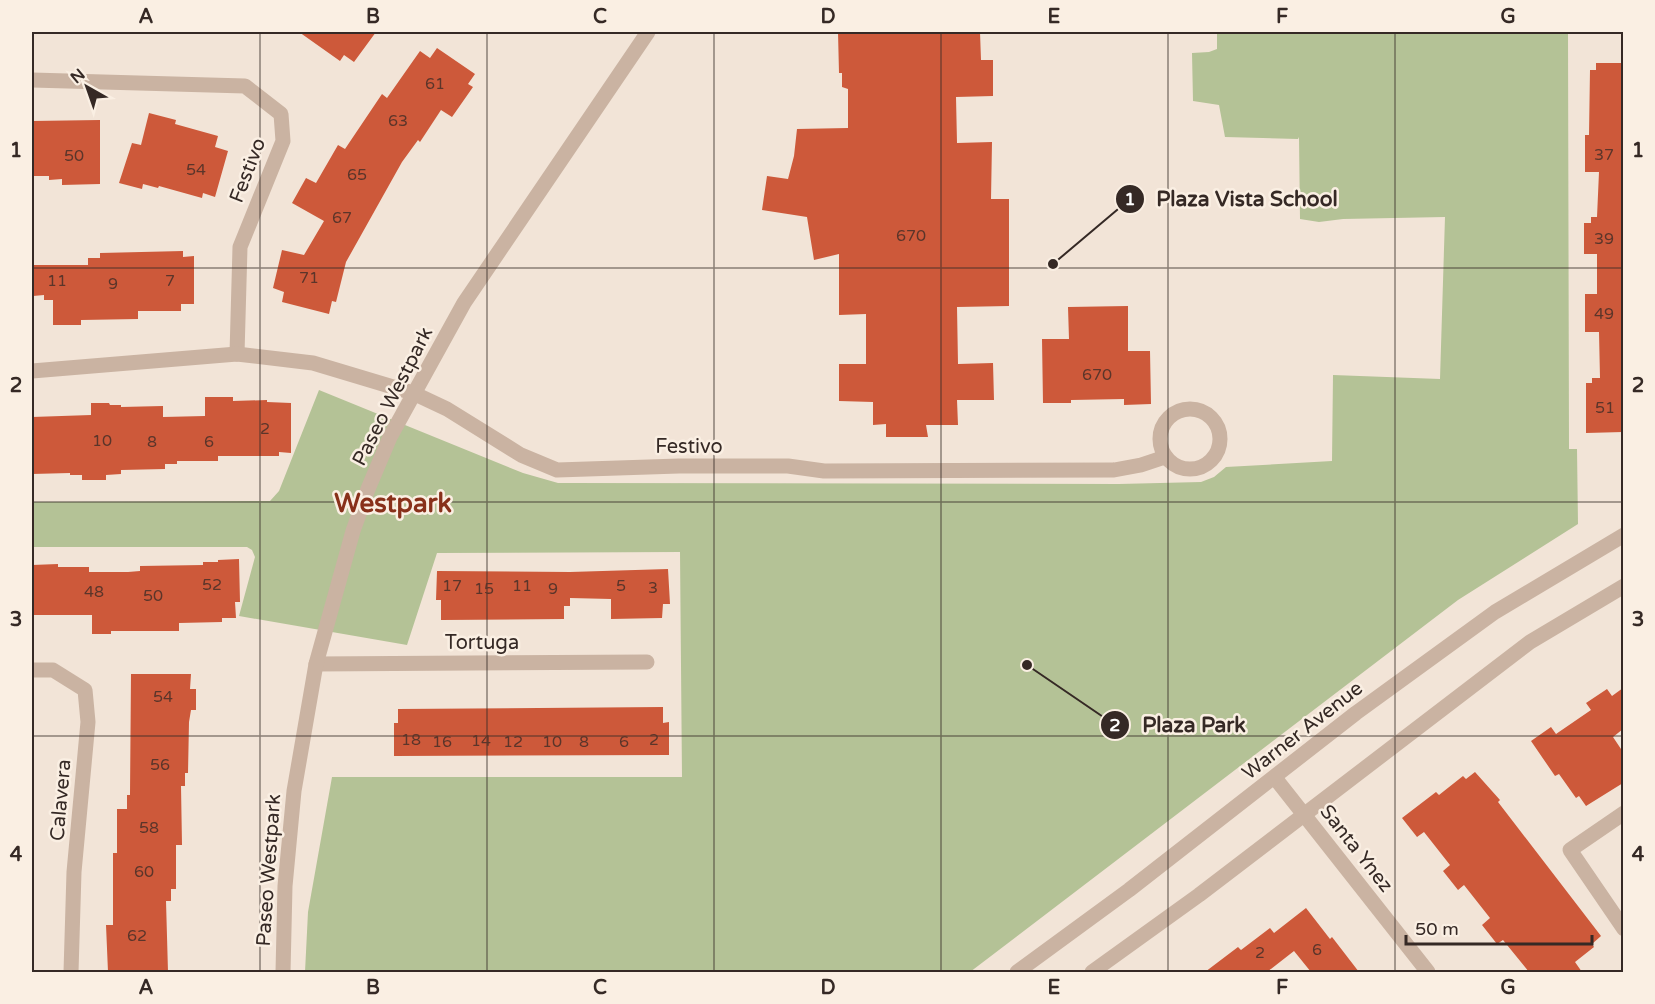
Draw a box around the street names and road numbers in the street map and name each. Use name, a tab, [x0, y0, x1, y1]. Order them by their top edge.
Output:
street label: Festivo	[225, 135, 271, 206]
street label: Paseo Westpark	[348, 323, 438, 470]
street label: Festivo	[655, 435, 723, 459]
street label: Tortuga	[445, 631, 519, 655]
street label: Warner Avenue	[1238, 676, 1368, 785]
street label: Calavera	[45, 758, 77, 842]
street label: Paseo Westpark	[252, 793, 286, 947]
street label: Santa Ynez	[1315, 800, 1398, 897]

